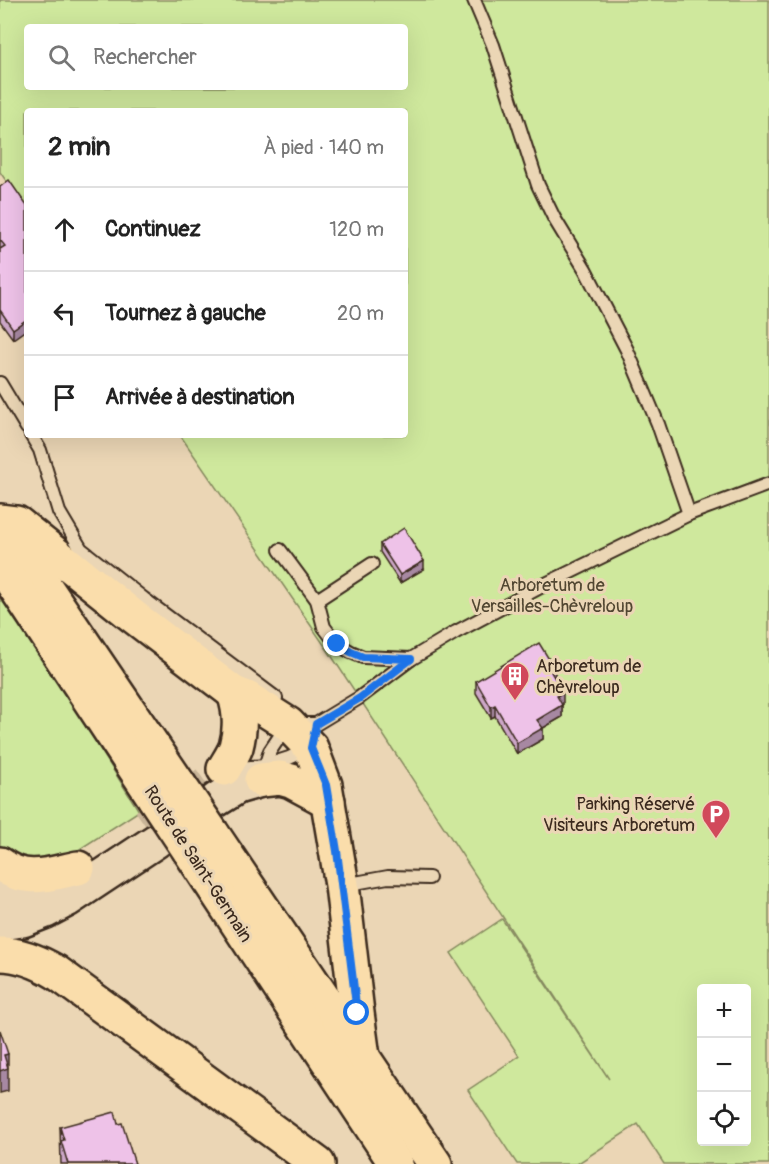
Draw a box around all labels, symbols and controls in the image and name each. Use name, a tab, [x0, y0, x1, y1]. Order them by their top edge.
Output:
search box	[24, 24, 408, 90]
icon: search	[45, 41, 78, 74]
text: Rechercher	[93, 43, 197, 71]
text: 2 min	[48, 131, 110, 163]
text: À pied · 140 m	[263, 135, 384, 160]
icon: ahead	[48, 213, 81, 246]
text: Continuez	[105, 215, 201, 243]
text: 120 m	[329, 217, 384, 242]
icon: left	[48, 297, 81, 330]
text: Tournez à gauche	[105, 299, 266, 327]
text: 20 m	[337, 301, 384, 326]
icon: arrive	[48, 381, 81, 414]
text: Arrivée à destination	[105, 383, 295, 411]
park label: Arboretum de Versailles-Chèvreloup	[471, 574, 633, 618]
route end	[323, 630, 349, 656]
place label: Arboretum de Chèvreloup	[536, 655, 641, 699]
building icon: Arboretum de Chèvreloup	[499, 660, 531, 702]
street label: Route de Saint-Germain	[139, 781, 257, 947]
place label: Parking Réservé Visiteurs Arboretum	[543, 793, 695, 837]
parking icon: Parking Réservé Visiteurs Arboretum	[700, 798, 732, 840]
map controls	[697, 984, 751, 1146]
button: +	[697, 984, 751, 1038]
route start	[343, 999, 369, 1025]
button: −	[697, 1038, 751, 1092]
button: locate	[697, 1092, 751, 1146]

